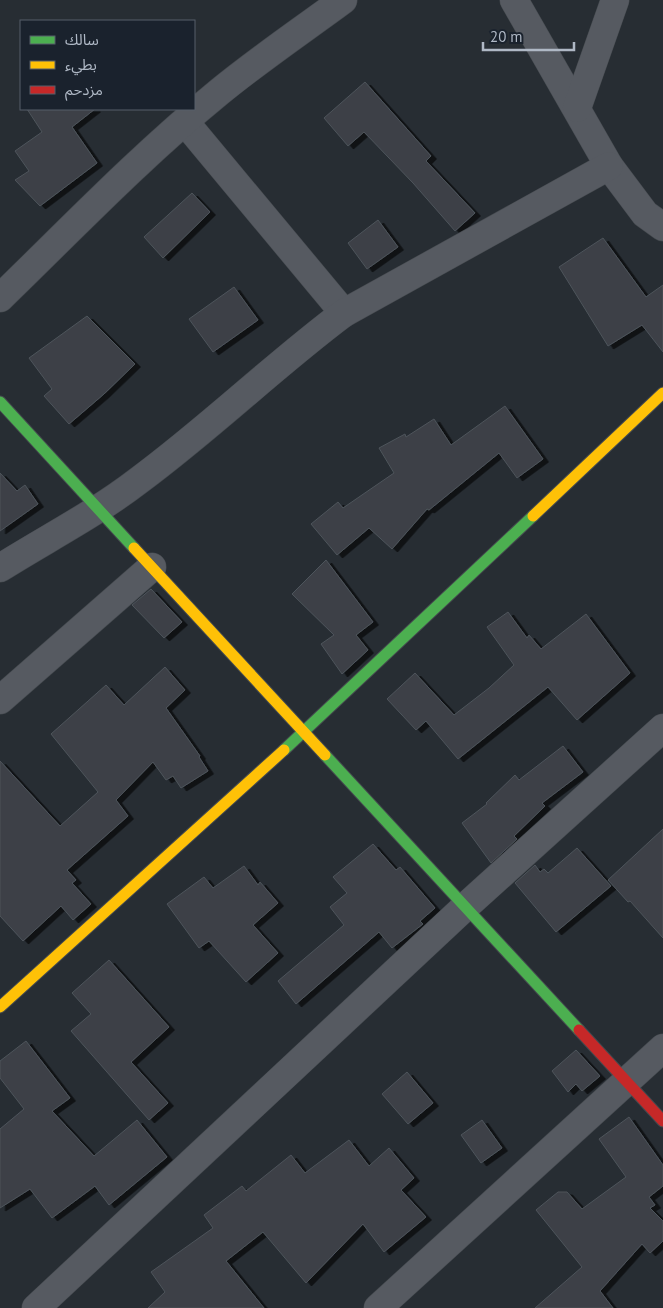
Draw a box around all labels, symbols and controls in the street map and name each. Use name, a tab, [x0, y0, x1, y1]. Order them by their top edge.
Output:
legend	[20, 20, 195, 110]
scale bar	[483, 20, 574, 52]
text: 20 m	[490, 27, 523, 46]
text: سالك	[65, 30, 99, 49]
text: بطيء	[65, 55, 97, 76]
text: مزدحم	[65, 80, 103, 101]

